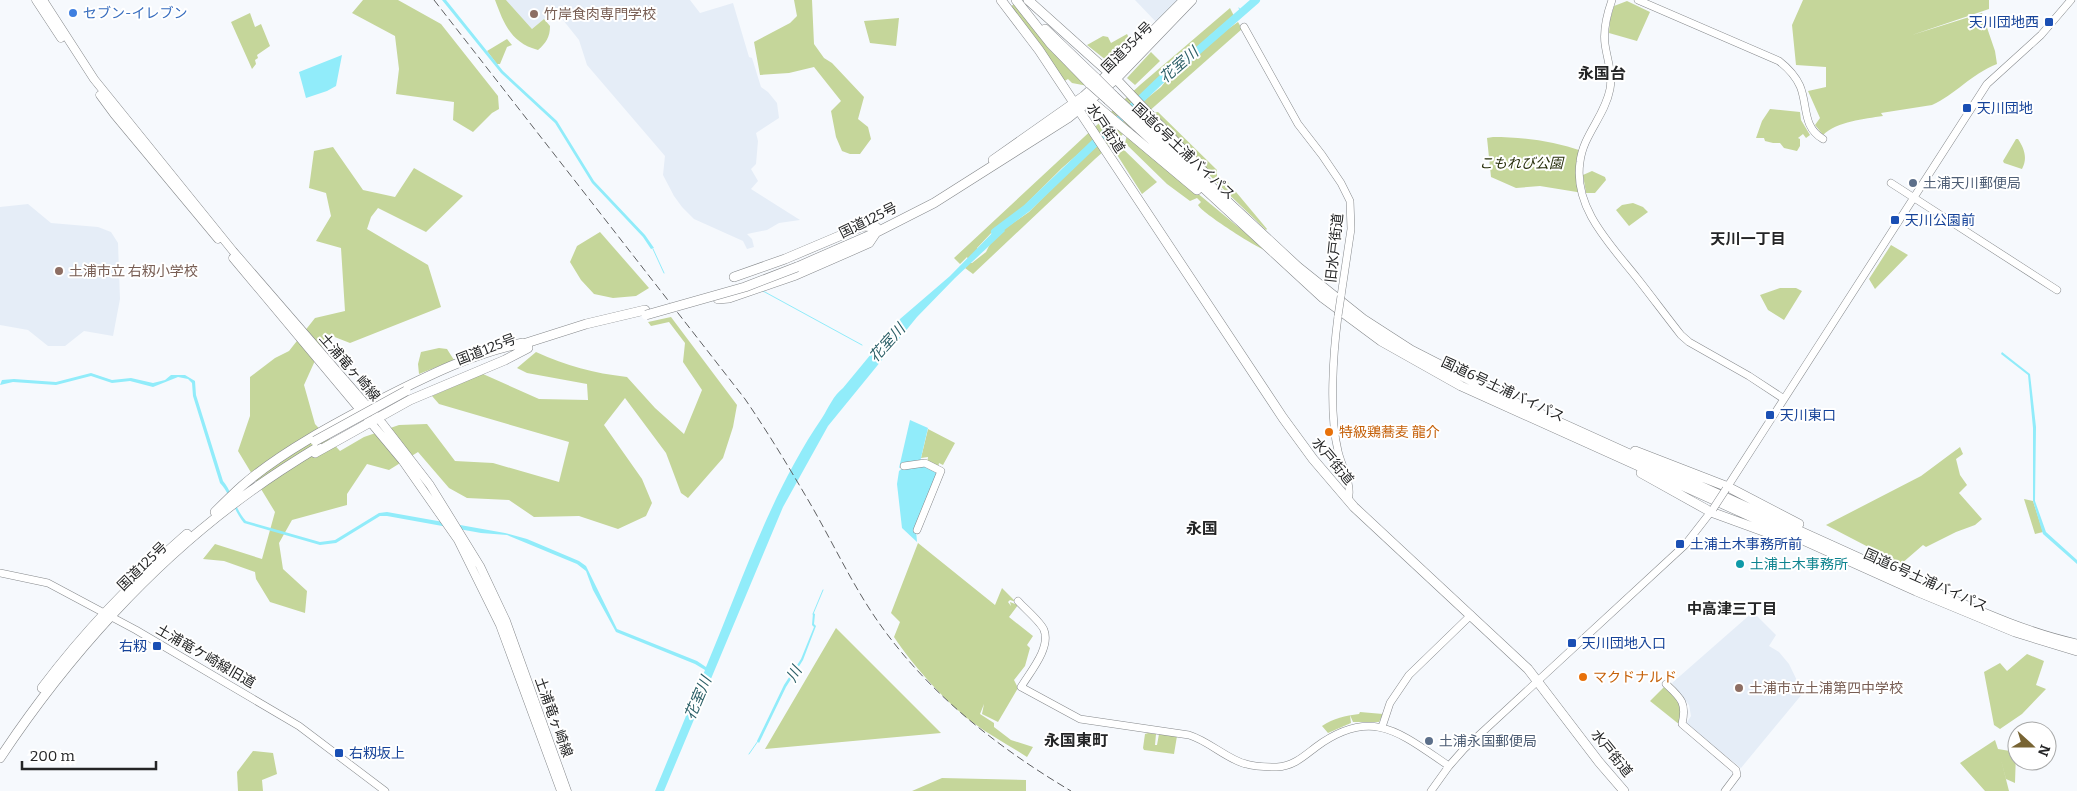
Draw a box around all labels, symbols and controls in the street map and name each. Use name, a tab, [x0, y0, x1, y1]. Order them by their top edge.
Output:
place label: セブン-イレブン	[83, 5, 187, 22]
place label: 竹岸食肉専門学校	[544, 6, 656, 23]
marker: セブン-イレブン	[67, 7, 79, 19]
marker: 竹岸食肉専門学校	[528, 8, 540, 20]
place label: 天川団地西	[1969, 14, 2039, 31]
marker: 天川団地西	[2043, 16, 2055, 28]
street label: 国道354号	[1098, 18, 1157, 77]
water label: 花室川	[1156, 42, 1203, 87]
district label: 永国台	[1578, 64, 1626, 83]
street label: 国道6号土浦バイパス	[1129, 99, 1238, 203]
street label: 水戸街道	[1083, 100, 1128, 156]
place label: 天川団地	[1977, 100, 2033, 117]
marker: 天川団地	[1961, 102, 1973, 114]
park label: こもれび公園	[1479, 155, 1565, 172]
place label: 土浦天川郵便局	[1923, 175, 2021, 192]
marker: 土浦天川郵便局	[1907, 177, 1919, 189]
street label: 国道125号	[836, 199, 900, 242]
street label: 旧水戸街道	[1322, 212, 1347, 284]
place label: 天川公園前	[1905, 212, 1975, 229]
marker: 天川公園前	[1889, 214, 1901, 226]
district label: 天川一丁目	[1710, 230, 1786, 248]
place label: 土浦市立 右籾小学校	[69, 263, 198, 280]
marker: 土浦市立 右籾小学校	[53, 265, 65, 277]
water label: 花室川	[865, 319, 910, 366]
street label: 土浦竜ヶ崎線	[316, 330, 384, 405]
street label: 国道125号	[454, 330, 519, 369]
street label: 国道6号土浦バイパス	[1439, 353, 1567, 425]
place label: 天川東口	[1780, 407, 1836, 424]
marker: 天川東口	[1764, 409, 1776, 421]
place label: 特級鶏蕎麦 龍介	[1339, 424, 1440, 441]
marker: 特級鶏蕎麦 龍介	[1323, 426, 1335, 438]
street label: 水戸街道	[1308, 434, 1357, 488]
district label: 永国	[1186, 519, 1218, 538]
place label: 土浦土木事務所前	[1690, 536, 1802, 553]
street label: 国道125号	[114, 538, 171, 594]
marker: 土浦土木事務所前	[1674, 538, 1686, 550]
street label: 国道6号土浦バイパス	[1861, 545, 1990, 615]
place label: 土浦土木事務所	[1750, 556, 1848, 573]
marker: 土浦土木事務所	[1734, 558, 1746, 570]
district label: 中高津三丁目	[1687, 600, 1777, 618]
street label: 土浦竜ケ崎線旧道	[153, 621, 258, 692]
place label: 天川団地入口	[1582, 635, 1666, 652]
marker: 天川団地入口	[1566, 637, 1578, 649]
place label: 右籾	[119, 638, 147, 655]
marker: 右籾	[151, 640, 163, 652]
water label: 川	[782, 661, 807, 685]
place label: マクドナルド	[1593, 669, 1677, 686]
marker: マクドナルド	[1577, 671, 1589, 683]
water label: 花室川	[681, 672, 716, 722]
street label: 土浦竜ヶ崎線	[531, 675, 576, 760]
place label: 土浦市立土浦第四中学校	[1749, 680, 1903, 697]
marker: 土浦市立土浦第四中学校	[1733, 682, 1745, 694]
north arrow	[2007, 721, 2057, 771]
street label: 水戸街道	[1587, 726, 1636, 780]
district label: 永国東町	[1044, 731, 1108, 750]
place label: 土浦永国郵便局	[1439, 733, 1537, 750]
marker: 土浦永国郵便局	[1423, 735, 1435, 747]
scale bar	[22, 738, 156, 770]
text: N	[2034, 742, 2054, 759]
place label: 右籾坂上	[349, 745, 405, 762]
text: 200 m	[30, 747, 75, 765]
marker: 右籾坂上	[333, 747, 345, 759]

